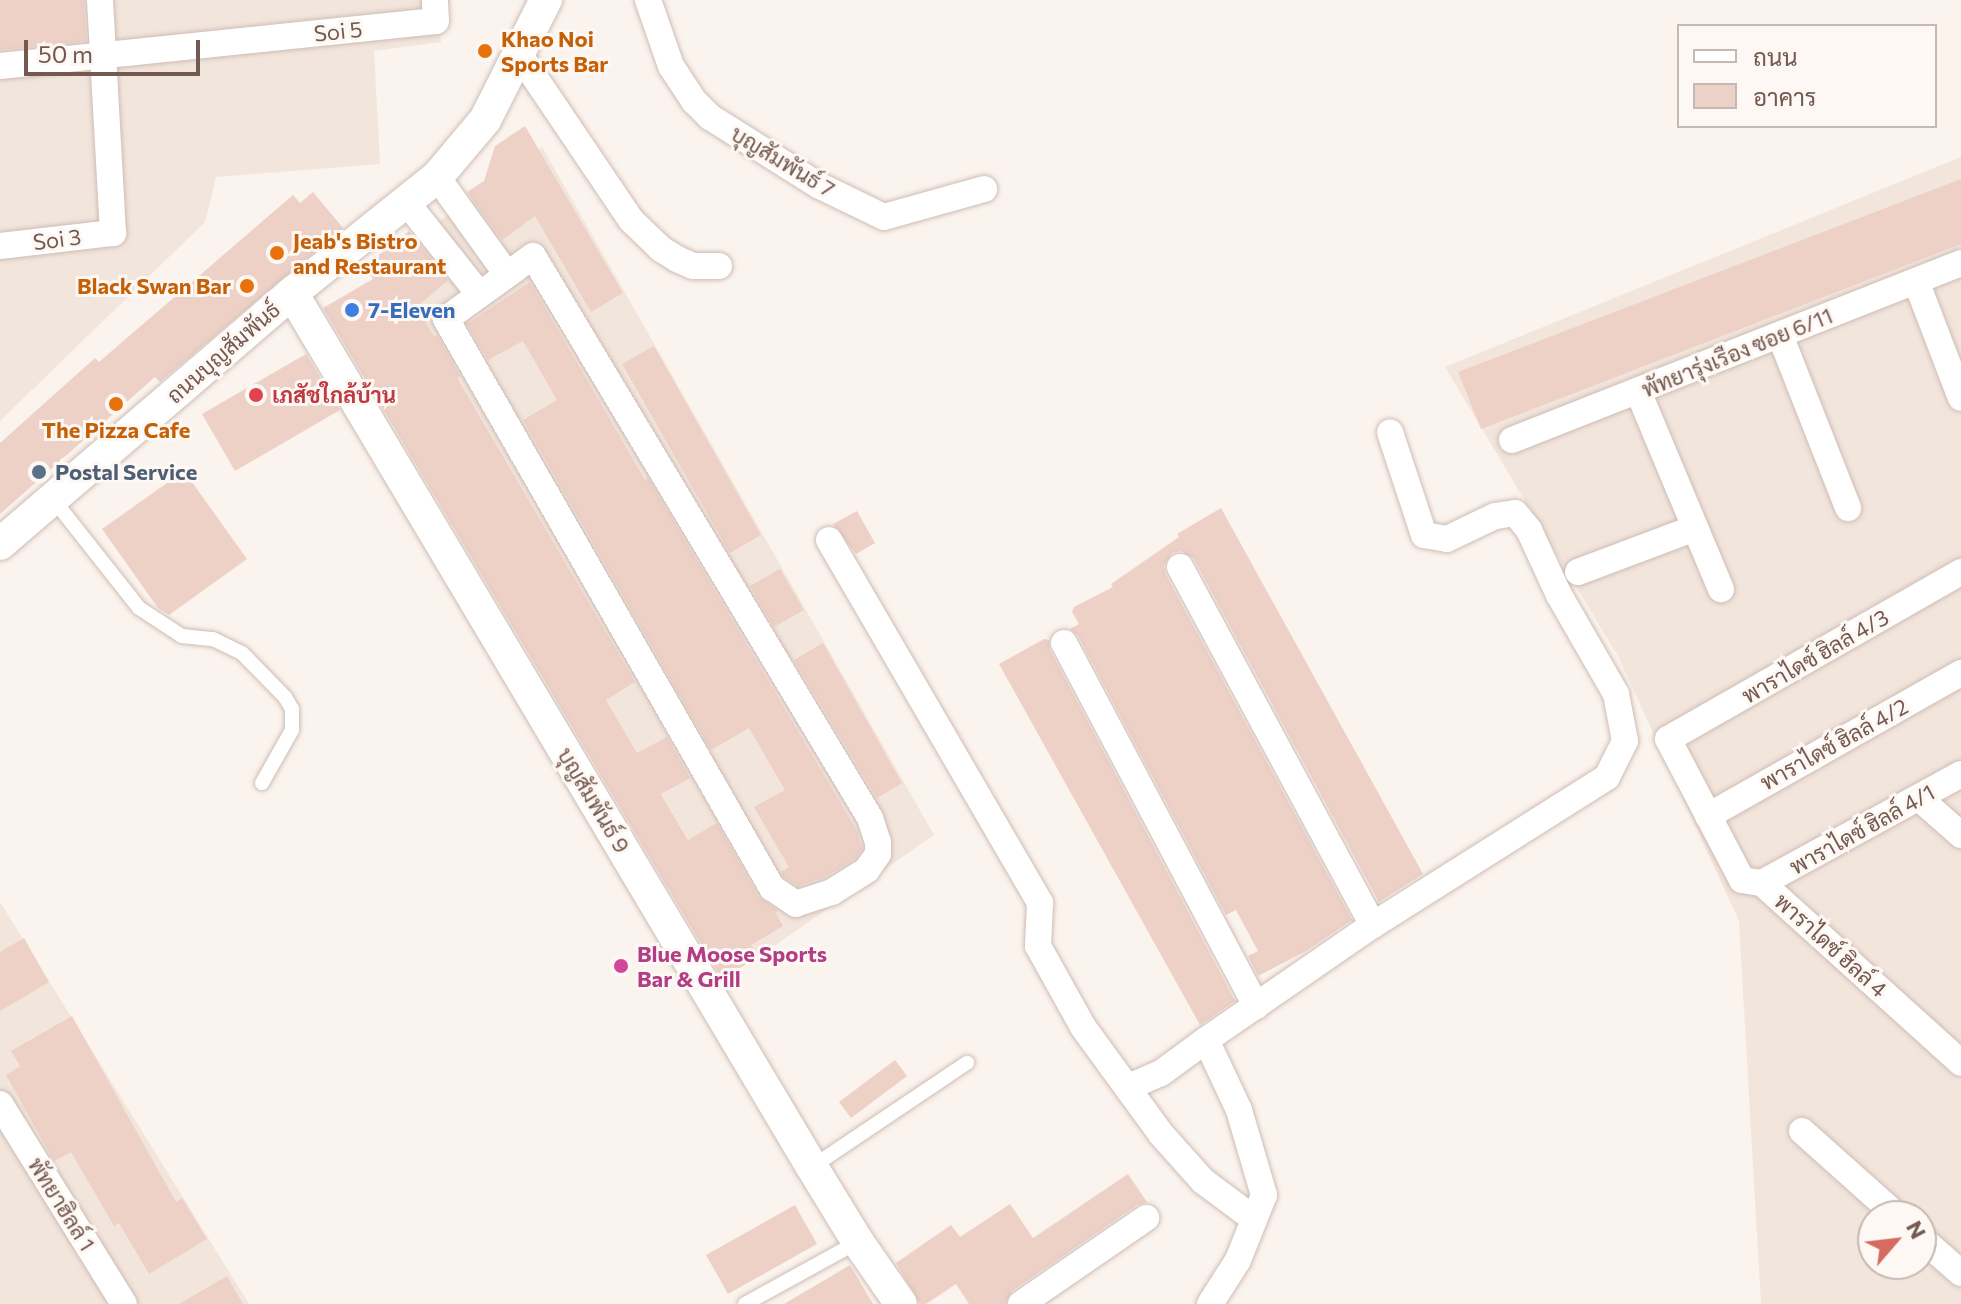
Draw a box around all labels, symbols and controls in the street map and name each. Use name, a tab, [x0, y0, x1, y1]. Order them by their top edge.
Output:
street label: Soi 5	[312, 15, 364, 47]
scale bar	[28, 24, 204, 74]
legend	[1677, 24, 1937, 128]
place label: Khao Noi Sports Bar	[501, 25, 608, 76]
text: 50 m	[38, 39, 93, 68]
marker: Khao Noi Sports Bar	[476, 42, 494, 60]
text: ถนน	[1753, 42, 1798, 71]
text: อาคาร	[1753, 82, 1816, 111]
street label: บุญสัมพันธ์ 7	[726, 120, 840, 202]
street label: Soi 3	[31, 223, 83, 255]
place label: Jeab's Bistro and Restaurant	[293, 227, 446, 278]
marker: Jeab's Bistro and Restaurant	[268, 244, 286, 262]
place label: Black Swan Bar	[77, 273, 231, 299]
marker: Black Swan Bar	[238, 277, 256, 295]
street label: ถนนบุญสัมพันธ์	[161, 296, 285, 408]
place label: 7-Eleven	[368, 297, 456, 323]
marker: 7-Eleven	[343, 301, 361, 319]
street label: พัทยารุ่งเรือง ซอย 6/11	[1638, 302, 1836, 402]
place label: เภสัชใกล้บ้าน	[272, 382, 396, 408]
marker: เภสัชใกล้บ้าน	[247, 386, 265, 404]
marker: The Pizza Cafe	[107, 395, 125, 413]
place label: The Pizza Cafe	[42, 417, 190, 443]
place label: Postal Service	[55, 459, 197, 485]
marker: Postal Service	[30, 463, 48, 481]
street label: พาราไดซ์ ฮิลล์ 4/3	[1737, 603, 1893, 709]
street label: พาราไดซ์ ฮิลล์ 4/2	[1756, 693, 1912, 795]
street label: บุญสัมพันธ์ 9	[552, 743, 636, 857]
street label: พาราไดซ์ ฮิลล์ 4/1	[1785, 778, 1939, 880]
street label: พาราไดซ์ ฮิลล์ 4	[1769, 887, 1893, 1003]
place label: Blue Moose Sports Bar & Grill	[637, 940, 827, 992]
marker: Blue Moose Sports Bar & Grill	[612, 957, 630, 975]
street label: พัทยาฮิลล์ 1	[23, 1152, 101, 1256]
north arrow	[1857, 1200, 1937, 1280]
text: N	[1901, 1216, 1933, 1243]

